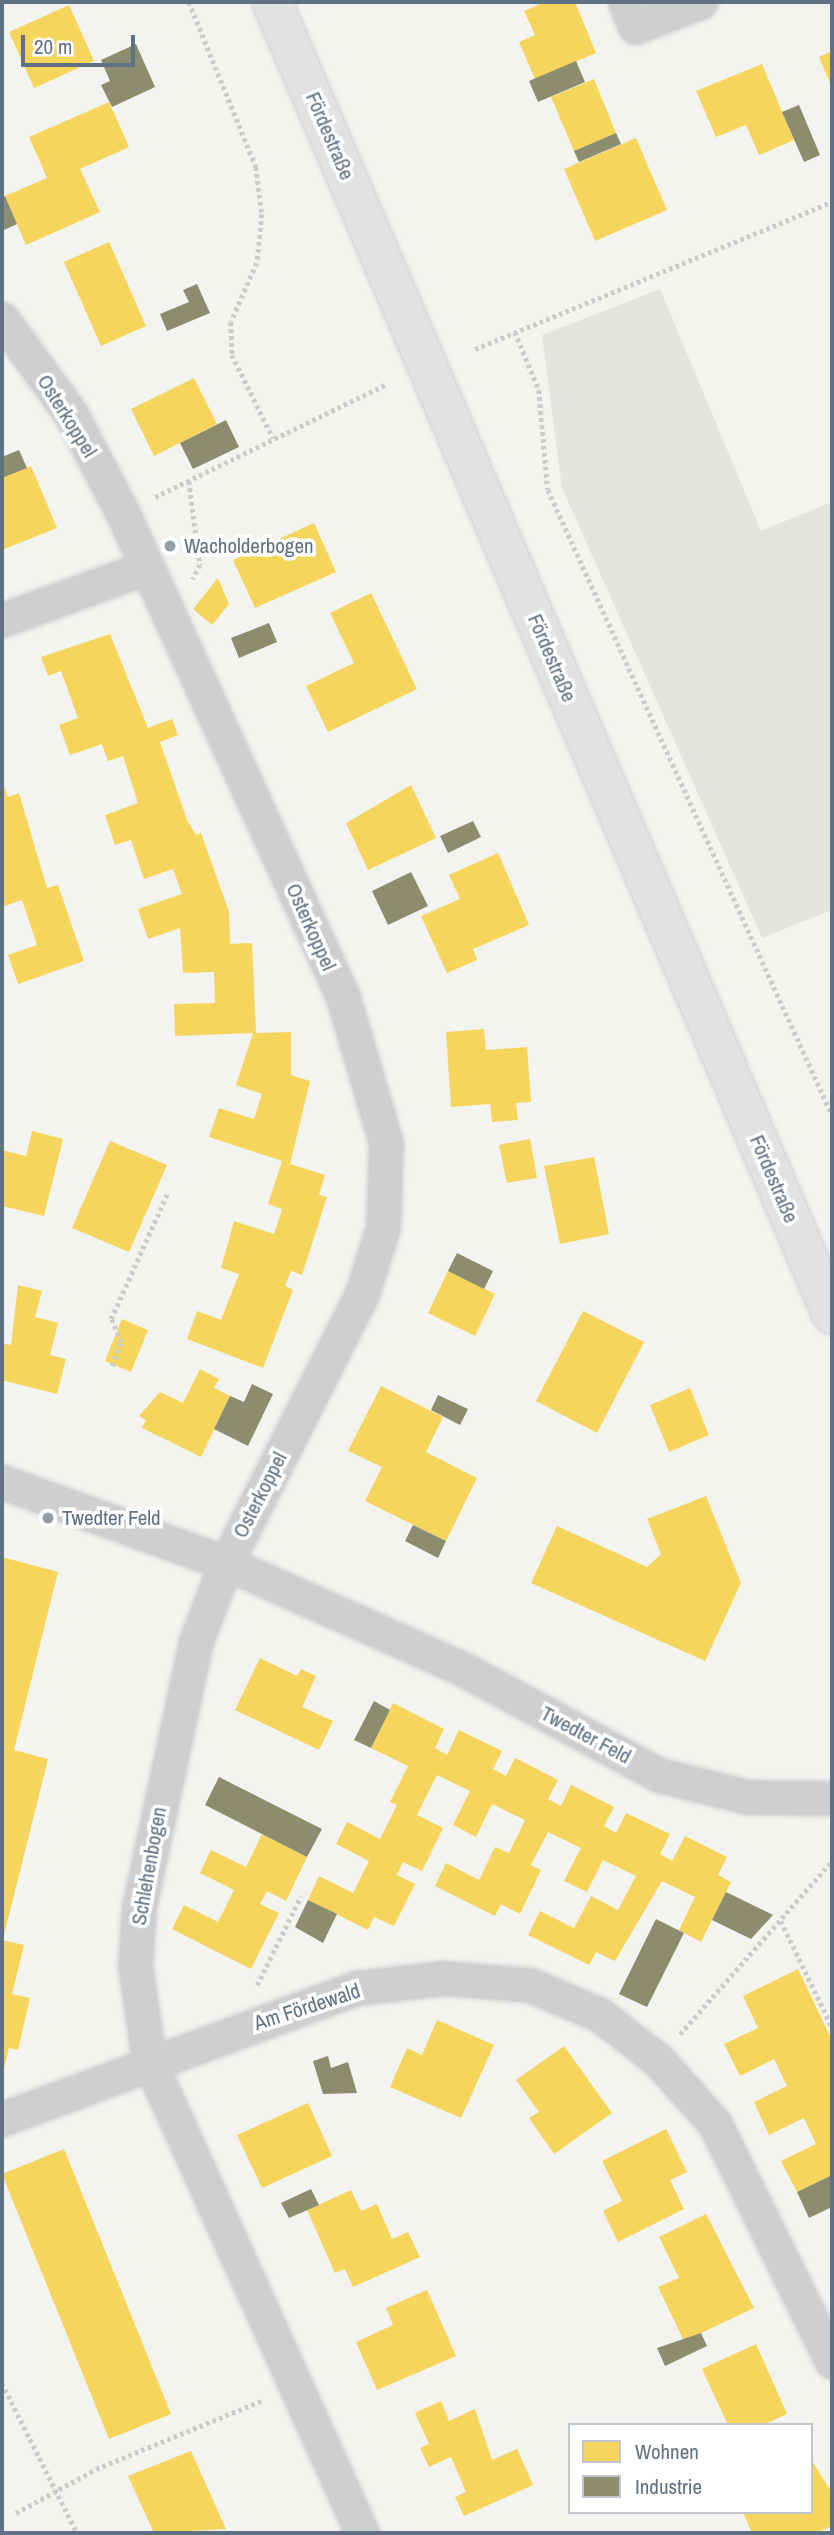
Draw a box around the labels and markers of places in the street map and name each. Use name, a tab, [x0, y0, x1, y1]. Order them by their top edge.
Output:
place label: Wacholderbogen	[184, 533, 314, 559]
marker: Wacholderbogen	[162, 538, 178, 554]
place label: Twedter Feld	[62, 1505, 161, 1531]
marker: Twedter Feld	[40, 1510, 56, 1526]

